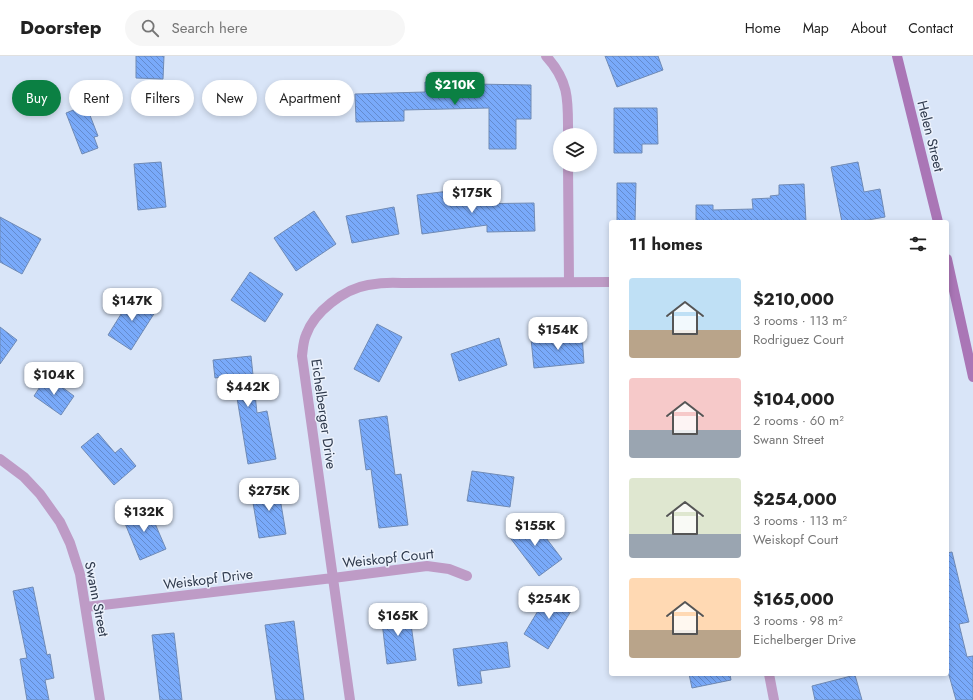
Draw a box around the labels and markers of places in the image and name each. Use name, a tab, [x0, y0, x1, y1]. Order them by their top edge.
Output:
pin: $210K	[427, 72, 483, 106]
pin: $175K	[444, 180, 500, 214]
pin: $147K	[104, 288, 160, 322]
pin: $154K	[530, 317, 586, 351]
pin: $104K	[26, 362, 82, 396]
pin: $442K	[220, 374, 276, 408]
pin: $275K	[241, 478, 297, 512]
pin: $132K	[116, 499, 172, 533]
pin: $155K	[507, 513, 563, 547]
pin: $254K	[521, 586, 577, 620]
pin: $165K	[370, 603, 426, 637]

